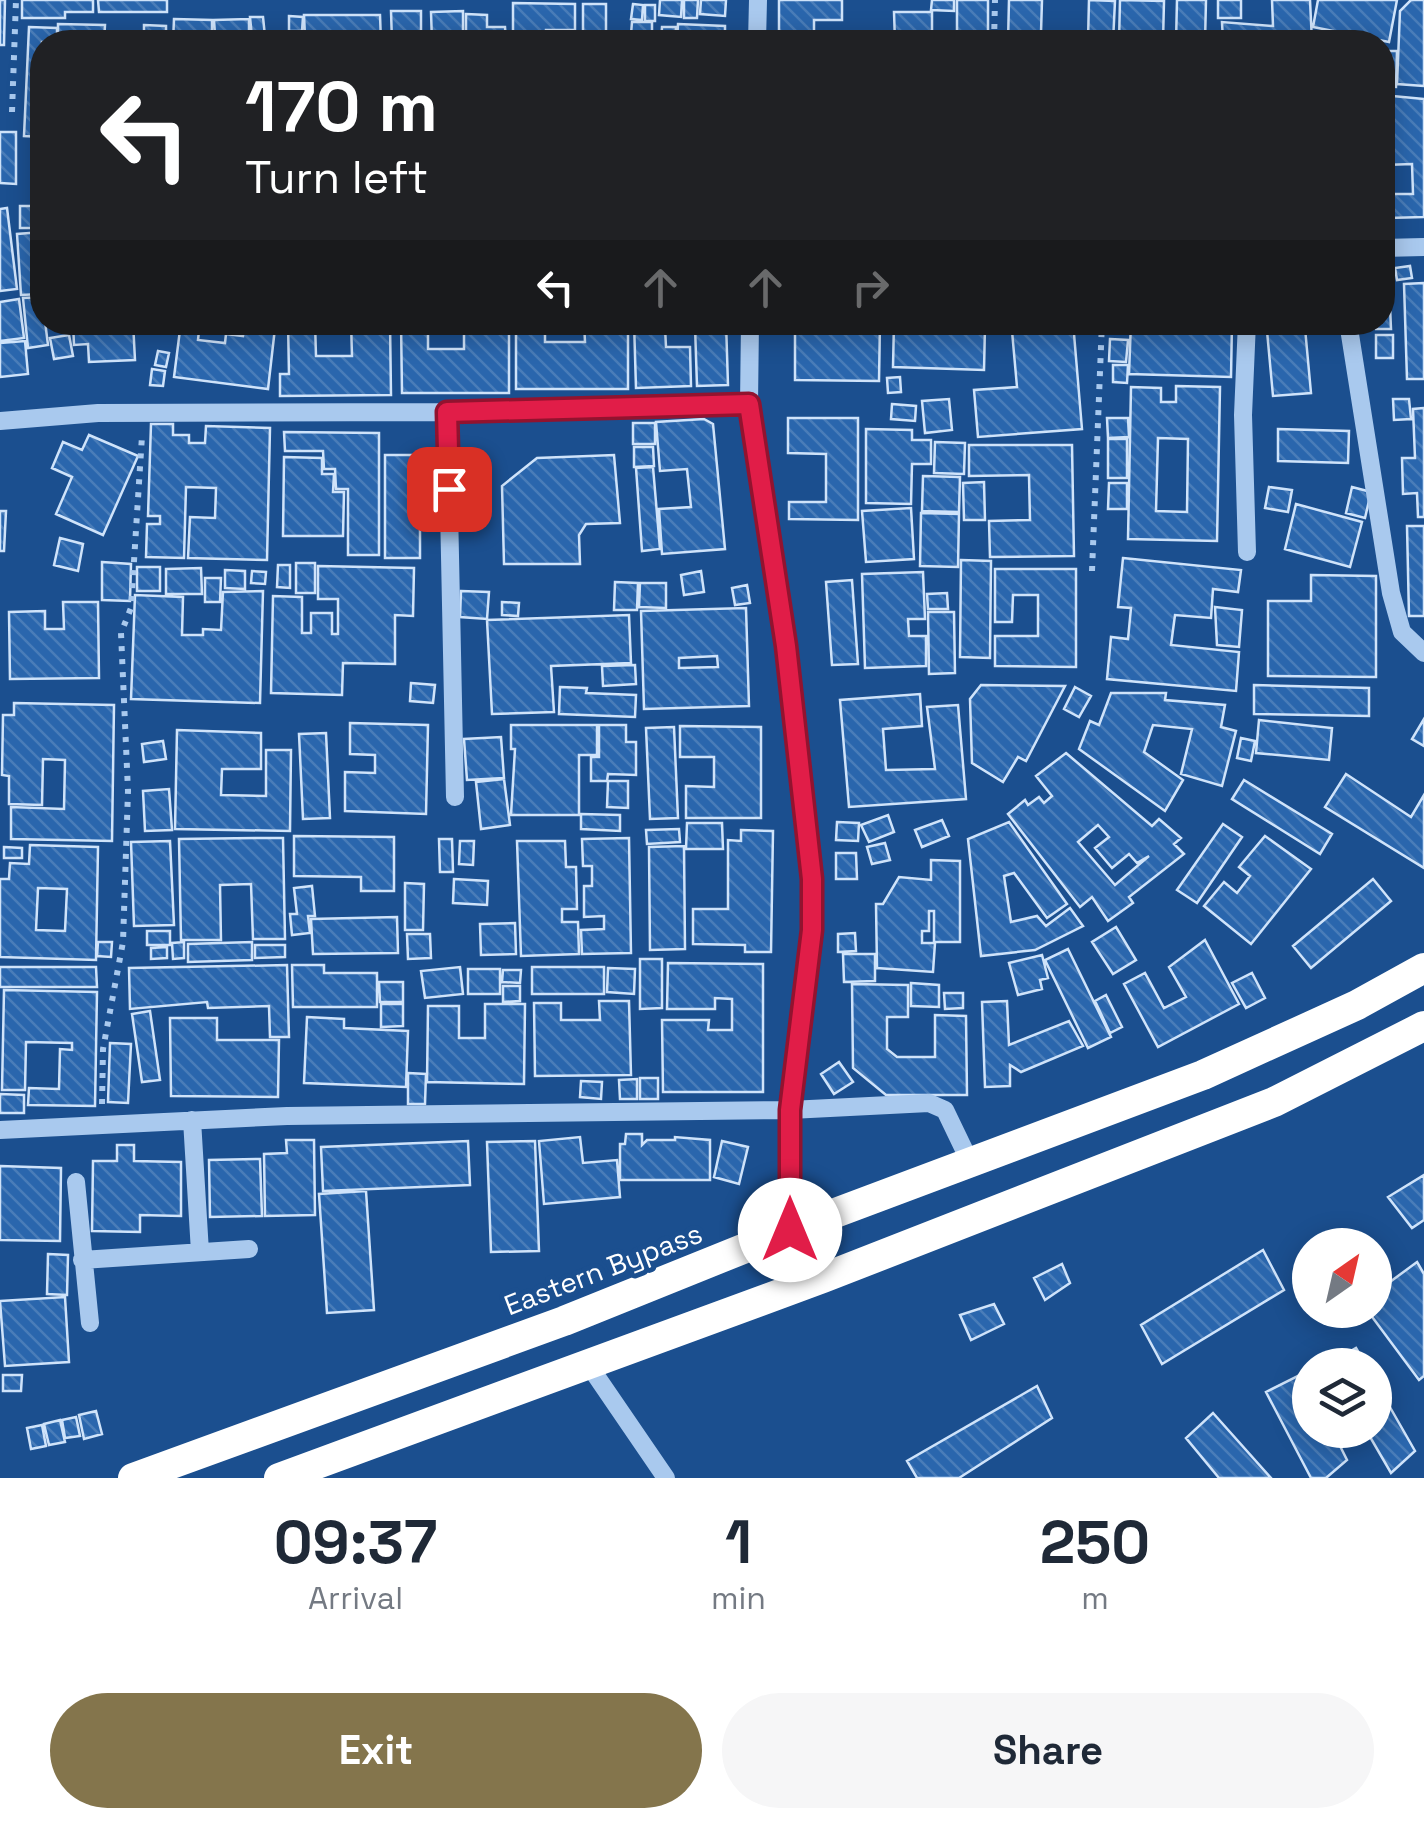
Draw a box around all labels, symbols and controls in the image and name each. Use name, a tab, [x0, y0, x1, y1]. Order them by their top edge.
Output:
text: 170 m	[245, 62, 438, 151]
icon: left	[80, 70, 210, 200]
text: Turn left	[245, 149, 428, 206]
icon: left	[528, 260, 583, 315]
icon: ahead	[633, 260, 688, 315]
icon: ahead	[738, 260, 793, 315]
icon: right	[843, 260, 898, 315]
pin	[407, 447, 492, 532]
icon: arrive	[422, 462, 477, 517]
position arrow	[738, 1178, 842, 1282]
street label: Eastern Bypass	[499, 1215, 707, 1323]
north arrow	[1292, 1228, 1392, 1328]
map controls	[1292, 1228, 1392, 1448]
button: layers	[1292, 1348, 1392, 1448]
text: 09:37	[274, 1504, 437, 1581]
text: 1	[725, 1504, 752, 1581]
text: 250	[1040, 1504, 1150, 1581]
text: Arrival	[308, 1578, 403, 1618]
text: min	[711, 1578, 766, 1618]
text: m	[1081, 1578, 1109, 1618]
button: Exit	[50, 1693, 702, 1808]
button: Share	[722, 1693, 1374, 1808]

